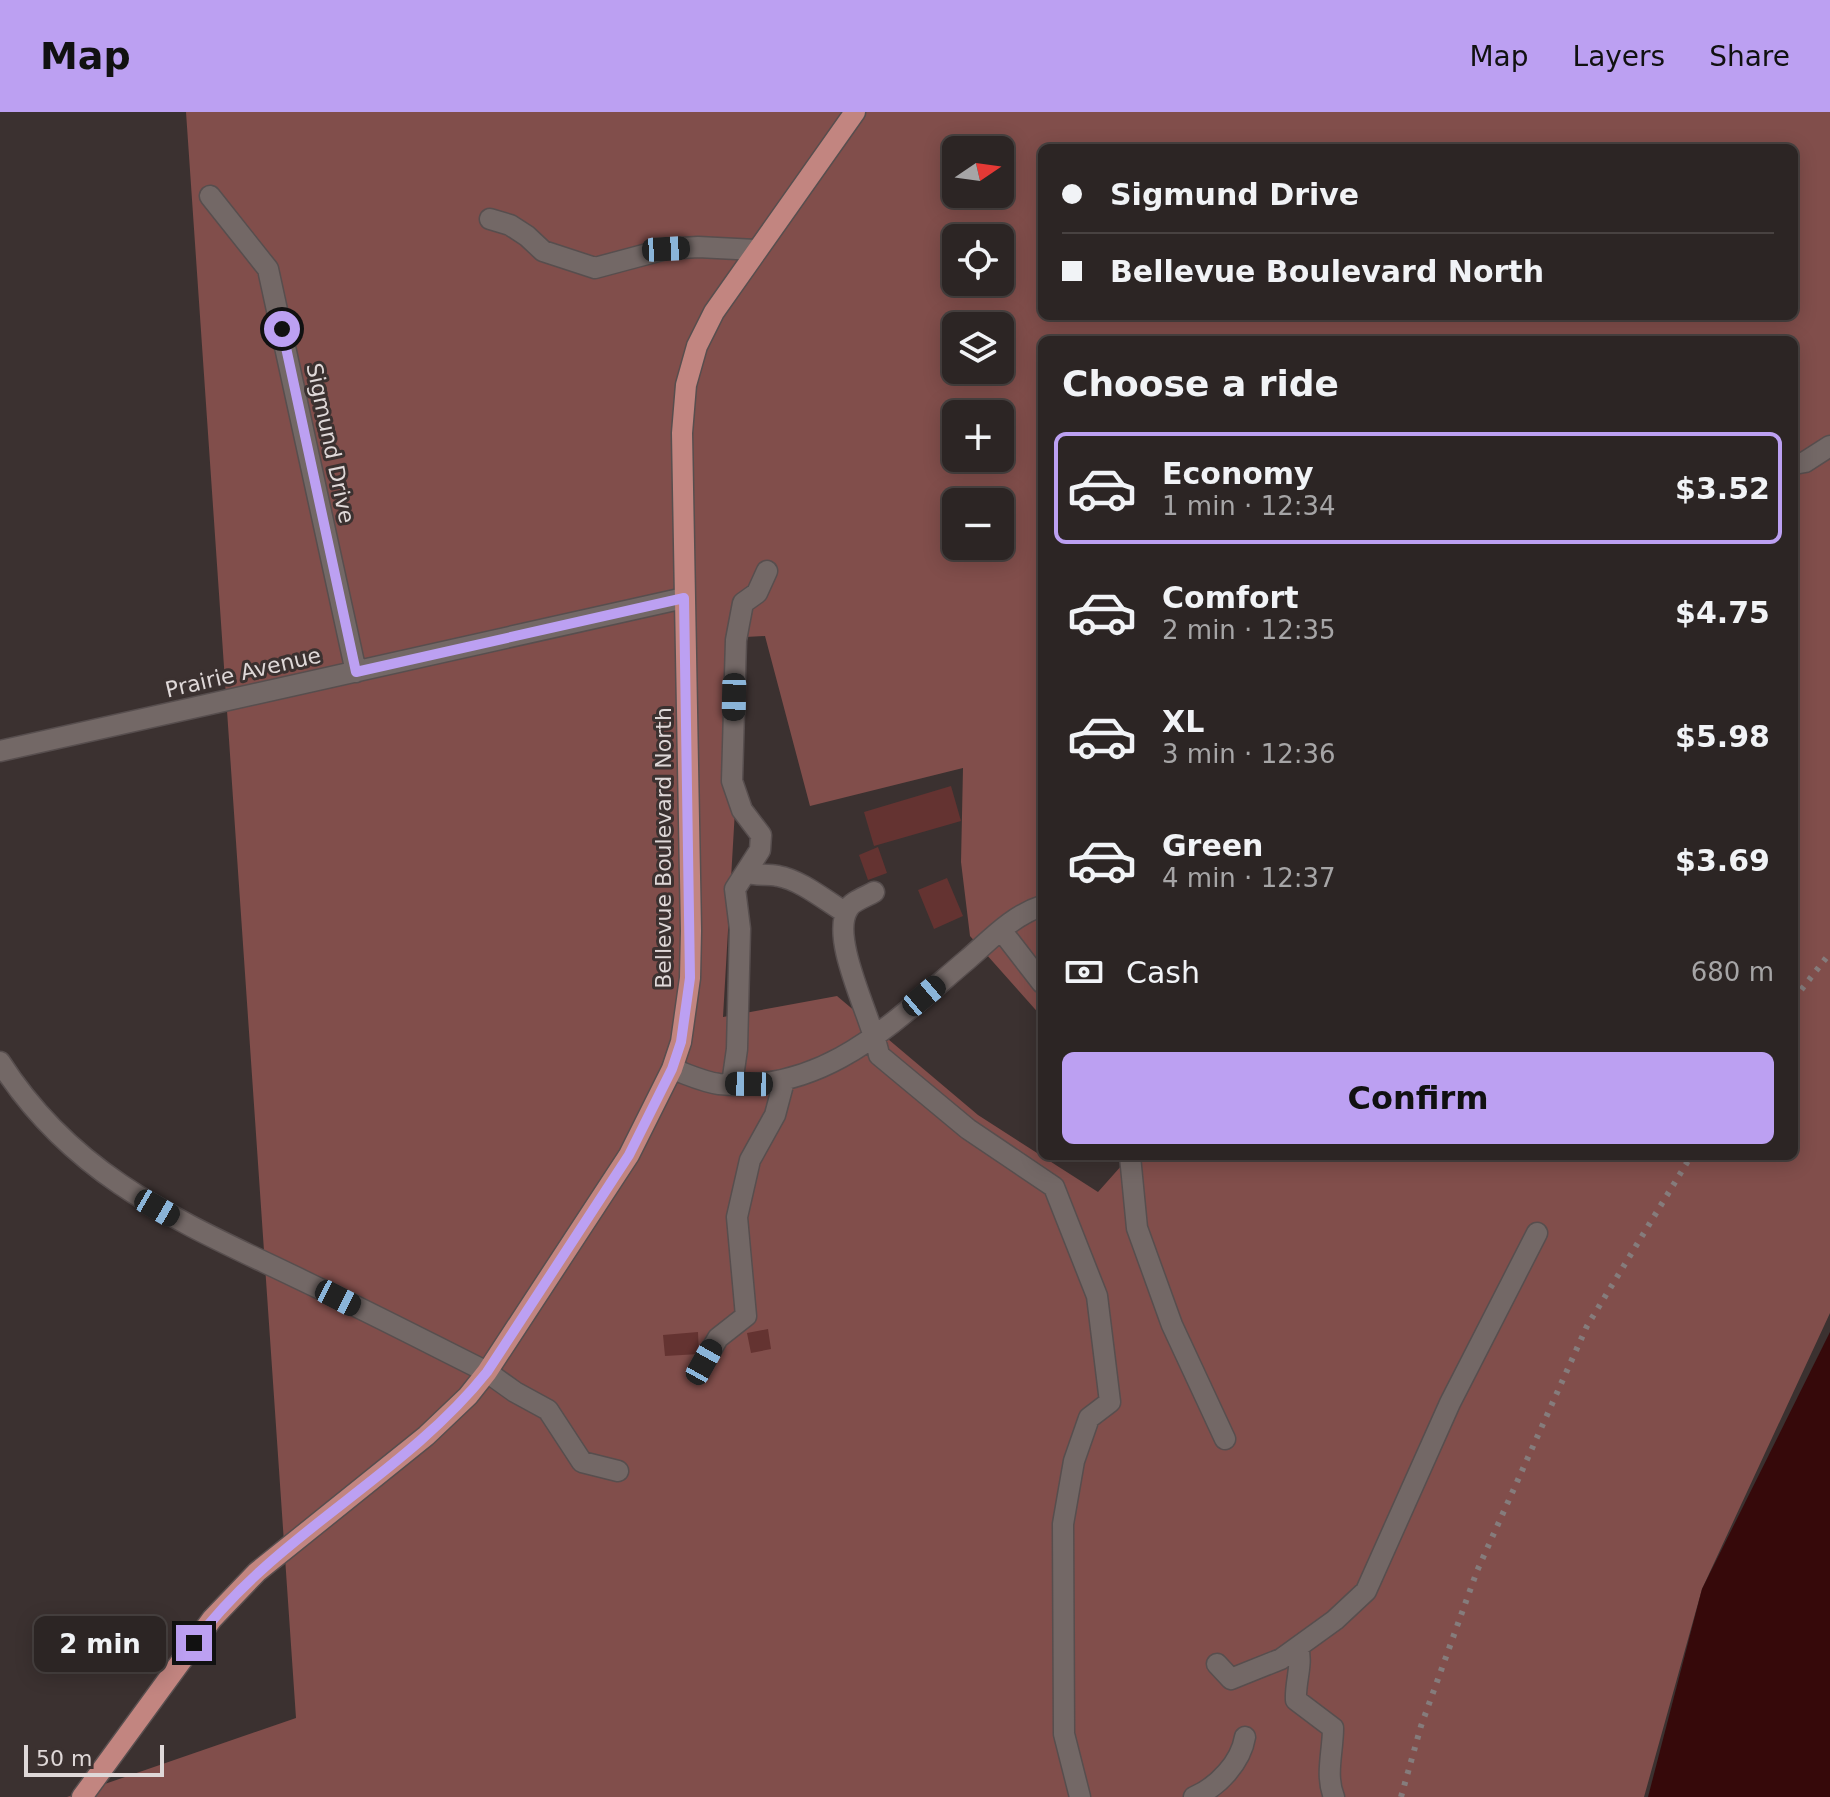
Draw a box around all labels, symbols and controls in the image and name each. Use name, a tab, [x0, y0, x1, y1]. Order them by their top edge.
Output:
text: Map	[40, 34, 131, 78]
text: Map	[1469, 40, 1529, 73]
text: Layers	[1573, 40, 1665, 73]
text: Share	[1709, 40, 1790, 73]
north arrow	[942, 136, 1014, 208]
map controls	[942, 136, 1014, 560]
text: Sigmund Drive	[1110, 177, 1359, 212]
button: locate	[942, 224, 1014, 296]
car	[641, 236, 691, 262]
text: Bellevue Boulevard North	[1110, 254, 1544, 289]
route start	[264, 311, 300, 347]
button: layers	[942, 312, 1014, 384]
street label: Sigmund Drive	[301, 361, 360, 525]
text: Choose a ride	[1062, 363, 1339, 404]
button: +	[942, 400, 1014, 472]
icon: car	[1066, 452, 1138, 524]
text: Economy	[1162, 456, 1314, 491]
text: $3.52	[1675, 471, 1770, 506]
button: −	[942, 488, 1014, 560]
text: 1 min · 12:34	[1162, 491, 1336, 521]
icon: car	[1066, 576, 1138, 648]
text: Comfort	[1162, 580, 1299, 615]
text: $4.75	[1675, 595, 1770, 630]
text: 2 min · 12:35	[1162, 615, 1336, 645]
street label: Prairie Avenue	[163, 642, 323, 703]
car	[722, 673, 746, 721]
icon: car	[1066, 700, 1138, 772]
text: XL	[1162, 704, 1204, 739]
street label: Bellevue Boulevard North	[651, 707, 676, 989]
text: $5.98	[1675, 719, 1770, 754]
text: 3 min · 12:36	[1162, 739, 1336, 769]
icon: car	[1066, 824, 1138, 896]
text: Green	[1162, 828, 1263, 863]
text: $3.69	[1675, 843, 1770, 878]
text: 4 min · 12:37	[1162, 863, 1336, 893]
icon: cash	[1062, 950, 1106, 994]
text: Cash	[1126, 955, 1200, 990]
text: 680 m	[1691, 957, 1774, 987]
car	[898, 971, 950, 1021]
button: Confirm	[1062, 1052, 1774, 1144]
car	[725, 1072, 773, 1096]
car	[130, 1186, 184, 1230]
car	[311, 1276, 365, 1320]
car	[682, 1335, 726, 1389]
callout: 2 min	[34, 1615, 166, 1671]
route end	[176, 1625, 212, 1661]
text: 2 min	[59, 1629, 141, 1659]
scale bar	[24, 1741, 164, 1777]
text: 50 m	[36, 1746, 92, 1771]

